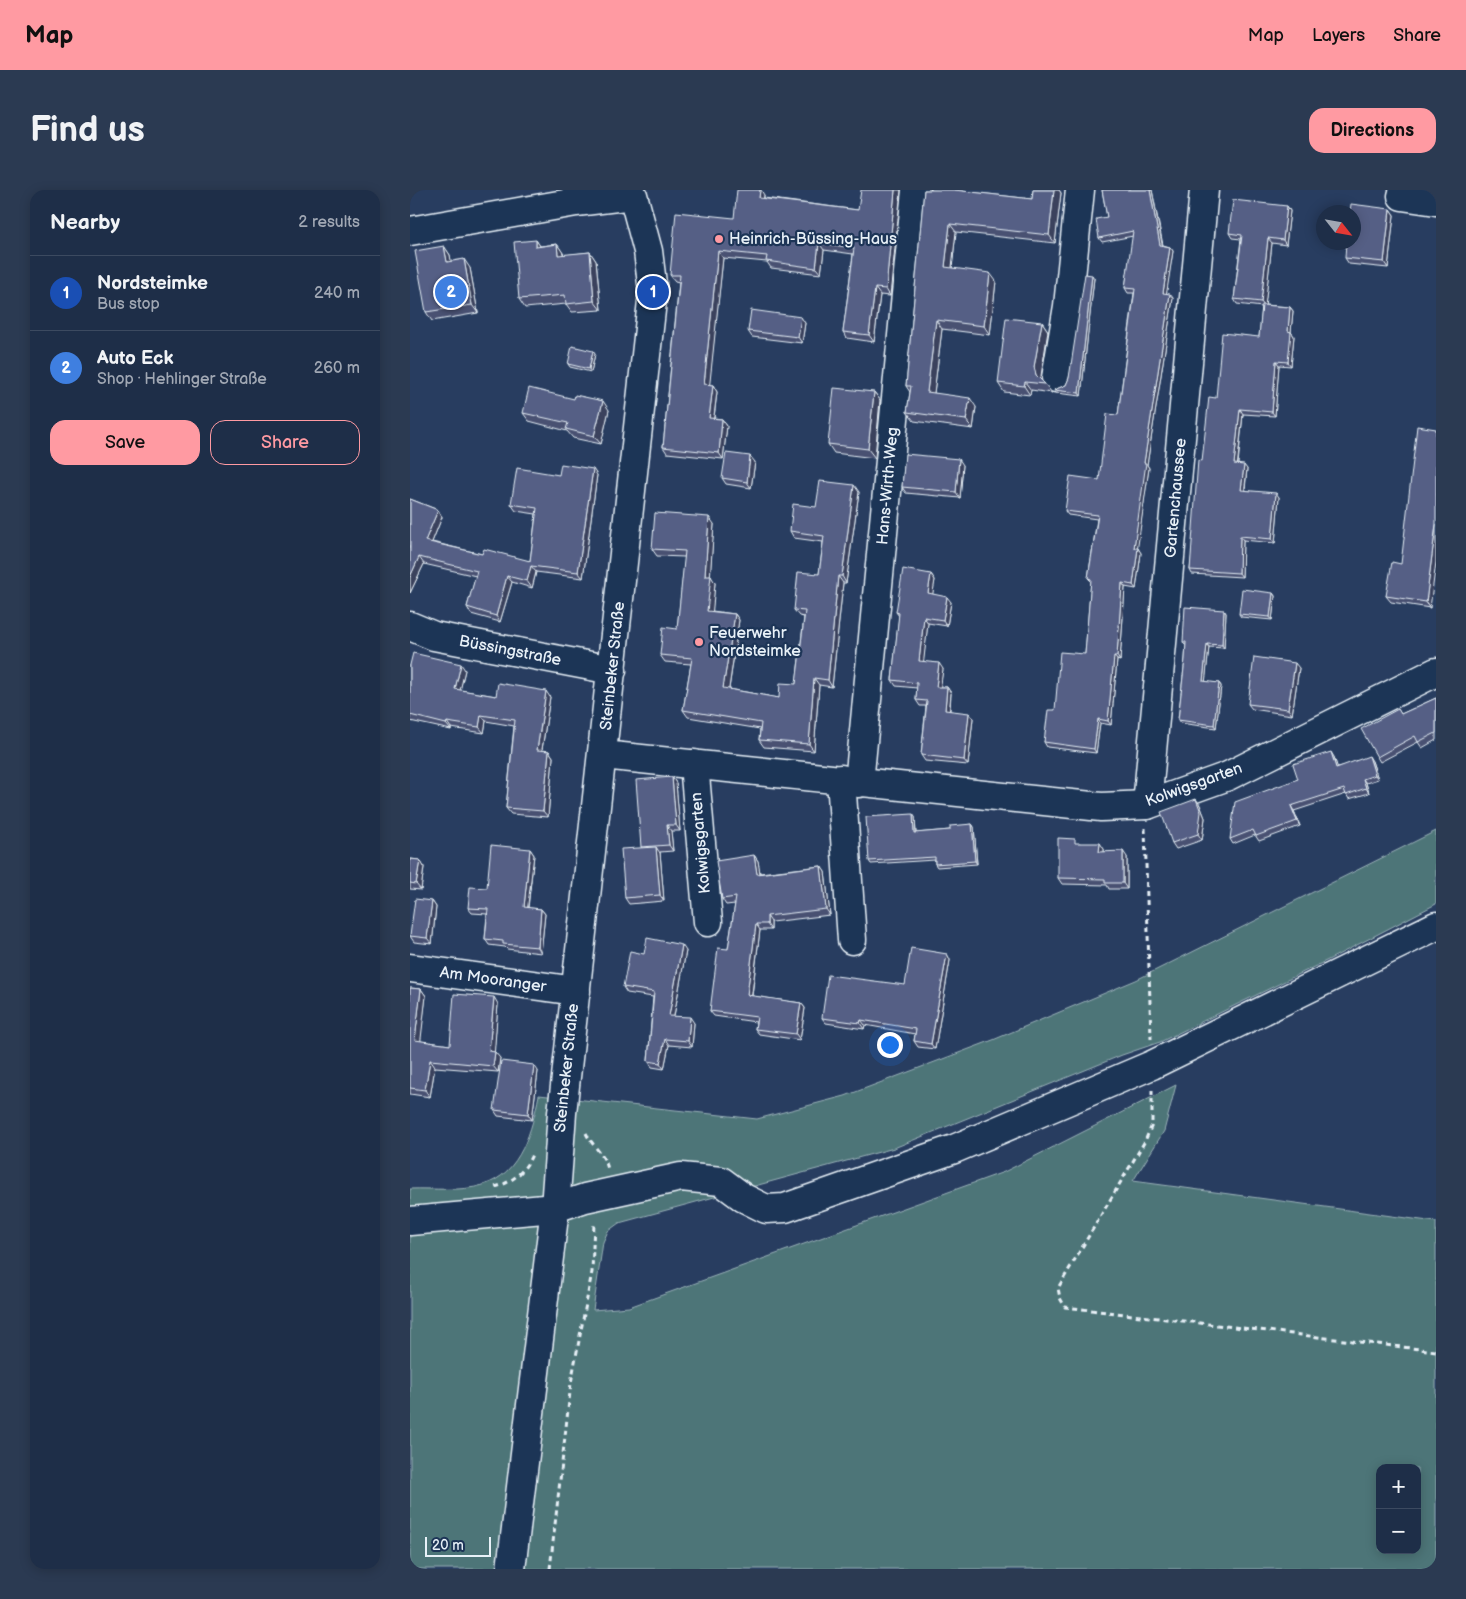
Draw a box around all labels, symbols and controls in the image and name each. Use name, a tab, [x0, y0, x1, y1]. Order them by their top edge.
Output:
text: Map	[25, 21, 73, 50]
text: Map	[1248, 25, 1284, 46]
text: Layers	[1312, 25, 1365, 46]
text: Share	[1393, 25, 1441, 46]
button: Directions	[1309, 108, 1436, 153]
text: Find us	[30, 109, 145, 152]
north arrow	[1316, 205, 1361, 250]
text: Nearby	[50, 210, 120, 235]
text: 2 results	[298, 213, 360, 232]
place label: Heinrich-Büssing-Haus	[729, 230, 897, 249]
marker: Heinrich-Büssing-Haus	[713, 233, 725, 245]
text: Nordsteimke	[97, 272, 208, 295]
pin: 2	[435, 273, 467, 311]
pin: 1	[637, 273, 669, 311]
text: 1	[63, 284, 69, 303]
text: 240 m	[314, 284, 360, 303]
text: Bus stop	[97, 295, 160, 314]
text: Auto Eck	[97, 347, 173, 370]
text: 2	[61, 359, 71, 378]
text: 260 m	[314, 359, 360, 378]
text: Shop · Hehlinger Straße	[97, 370, 267, 389]
button: Save	[50, 420, 200, 465]
button: Share	[210, 420, 360, 465]
street label: Hans-Wirth-Weg	[873, 426, 903, 546]
street label: Gartenchaussee	[1161, 437, 1191, 559]
street label: Steinbeker Straße	[597, 600, 629, 731]
place label: Feuerwehr Nordsteimke	[709, 624, 801, 661]
street label: Büssingstraße	[457, 632, 563, 670]
marker: Feuerwehr Nordsteimke	[693, 636, 705, 648]
street label: Kolwigsgarten	[1143, 759, 1245, 811]
street label: Kolwigsgarten	[687, 792, 715, 894]
street label: Am Mooranger	[439, 963, 548, 997]
street label: Steinbeker Straße	[551, 1002, 583, 1133]
your location	[877, 1032, 903, 1058]
map controls	[1376, 1464, 1421, 1554]
button: +	[1376, 1464, 1421, 1509]
button: −	[1376, 1509, 1421, 1554]
scale bar	[425, 1534, 491, 1557]
text: 20 m	[432, 1537, 464, 1554]

